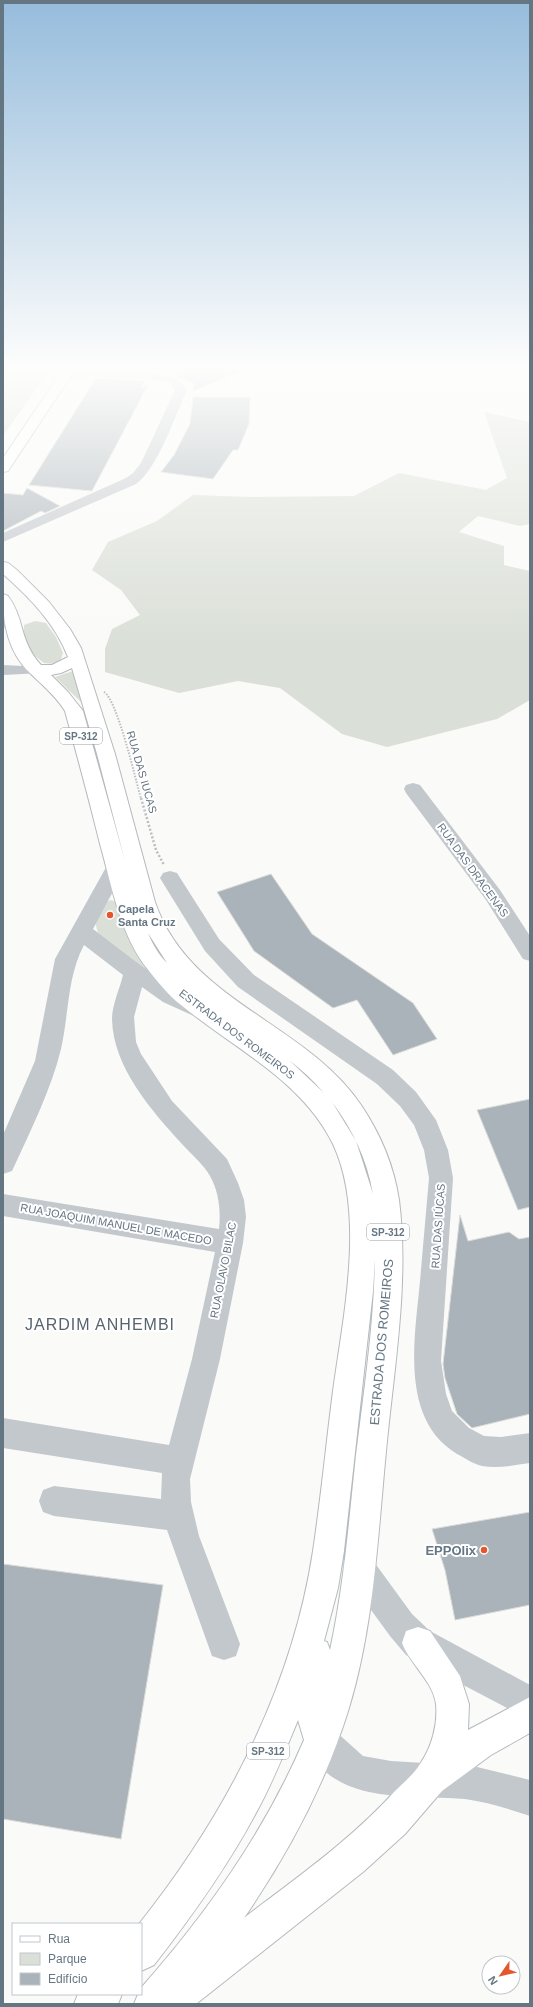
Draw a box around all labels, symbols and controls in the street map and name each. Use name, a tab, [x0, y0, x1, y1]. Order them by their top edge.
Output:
road number: SP-312	[60, 728, 102, 744]
street label: RUA DAS IUCAS	[125, 730, 159, 814]
street label: RUA DAS DRACENAS	[435, 821, 511, 919]
place label: Capela Santa Cruz	[118, 903, 176, 928]
marker: Capela Santa Cruz	[105, 910, 115, 920]
street label: ESTRADA DOS ROMEIROS	[177, 987, 297, 1081]
street label: RUA DAS IÚCAS	[429, 1183, 447, 1269]
street label: RUA JOAQUIM MANUEL DE MACEDO	[19, 1201, 213, 1247]
street label: RUA OLAVO BILAC	[208, 1221, 238, 1319]
road number: SP-312	[367, 1224, 409, 1240]
street label: ESTRADA DOS ROMEIROS	[367, 1258, 396, 1426]
district label: JARDIM ANHEMBI	[25, 1316, 175, 1333]
place label: EPPOlix	[425, 1543, 477, 1558]
marker: EPPOlix	[479, 1545, 489, 1555]
road number: SP-312	[247, 1743, 289, 1759]
legend	[12, 1923, 142, 1995]
text: Rua	[48, 1932, 70, 1946]
text: Parque	[48, 1952, 87, 1966]
north arrow	[481, 1955, 521, 1995]
text: Edifício	[48, 1972, 88, 1986]
text: N	[485, 1974, 500, 1987]

